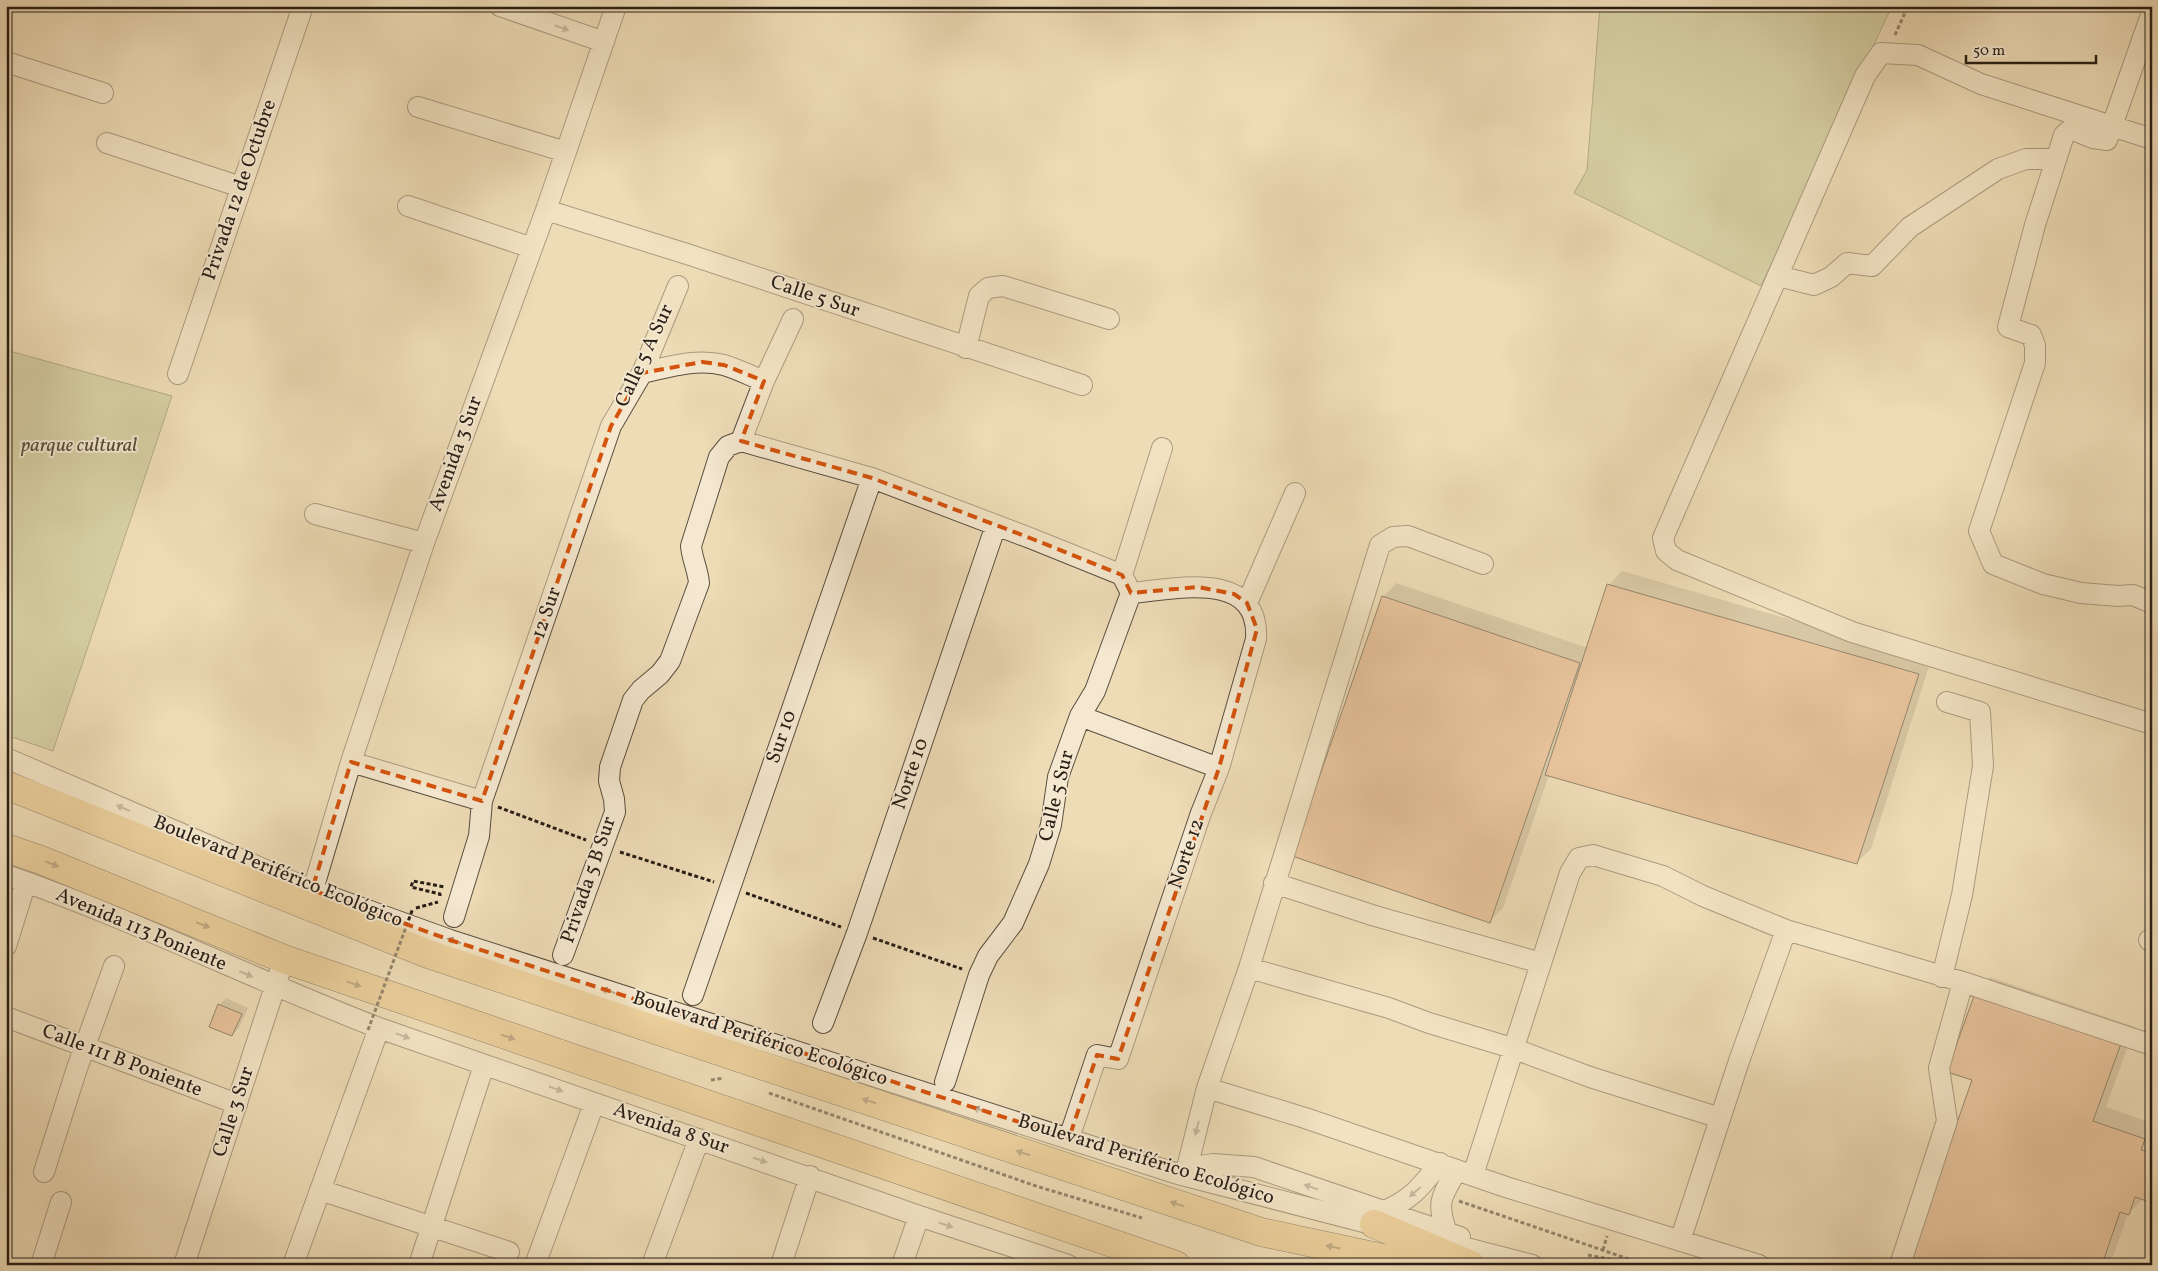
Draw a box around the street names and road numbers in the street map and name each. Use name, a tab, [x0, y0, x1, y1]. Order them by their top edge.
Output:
street label: Privada 12 de Octubre	[196, 96, 284, 284]
street label: Calle 5 Sur	[767, 269, 863, 325]
street label: Calle 5 A Sur	[609, 300, 681, 412]
street label: Avenida 3 Sur	[422, 392, 490, 516]
street label: 12 Sur	[525, 583, 569, 643]
street label: Sur 10	[760, 707, 804, 767]
street label: Norte 10	[886, 734, 936, 814]
street label: Calle 5 Sur	[1032, 748, 1082, 844]
street label: Boulevard Periférico Ecológico	[149, 809, 407, 935]
street label: Privada 5 B Sur	[554, 813, 624, 947]
street label: Norte 12	[1162, 815, 1212, 893]
street label: Avenida 113 Poniente	[51, 881, 231, 979]
street label: Boulevard Periférico Ecológico	[629, 984, 891, 1094]
street label: Calle 111 B Poniente	[38, 1018, 206, 1104]
street label: Calle 3 Sur	[206, 1063, 262, 1161]
street label: Avenida 8 Sur	[609, 1096, 733, 1162]
street label: Boulevard Periférico Ecológico	[1014, 1108, 1278, 1212]

